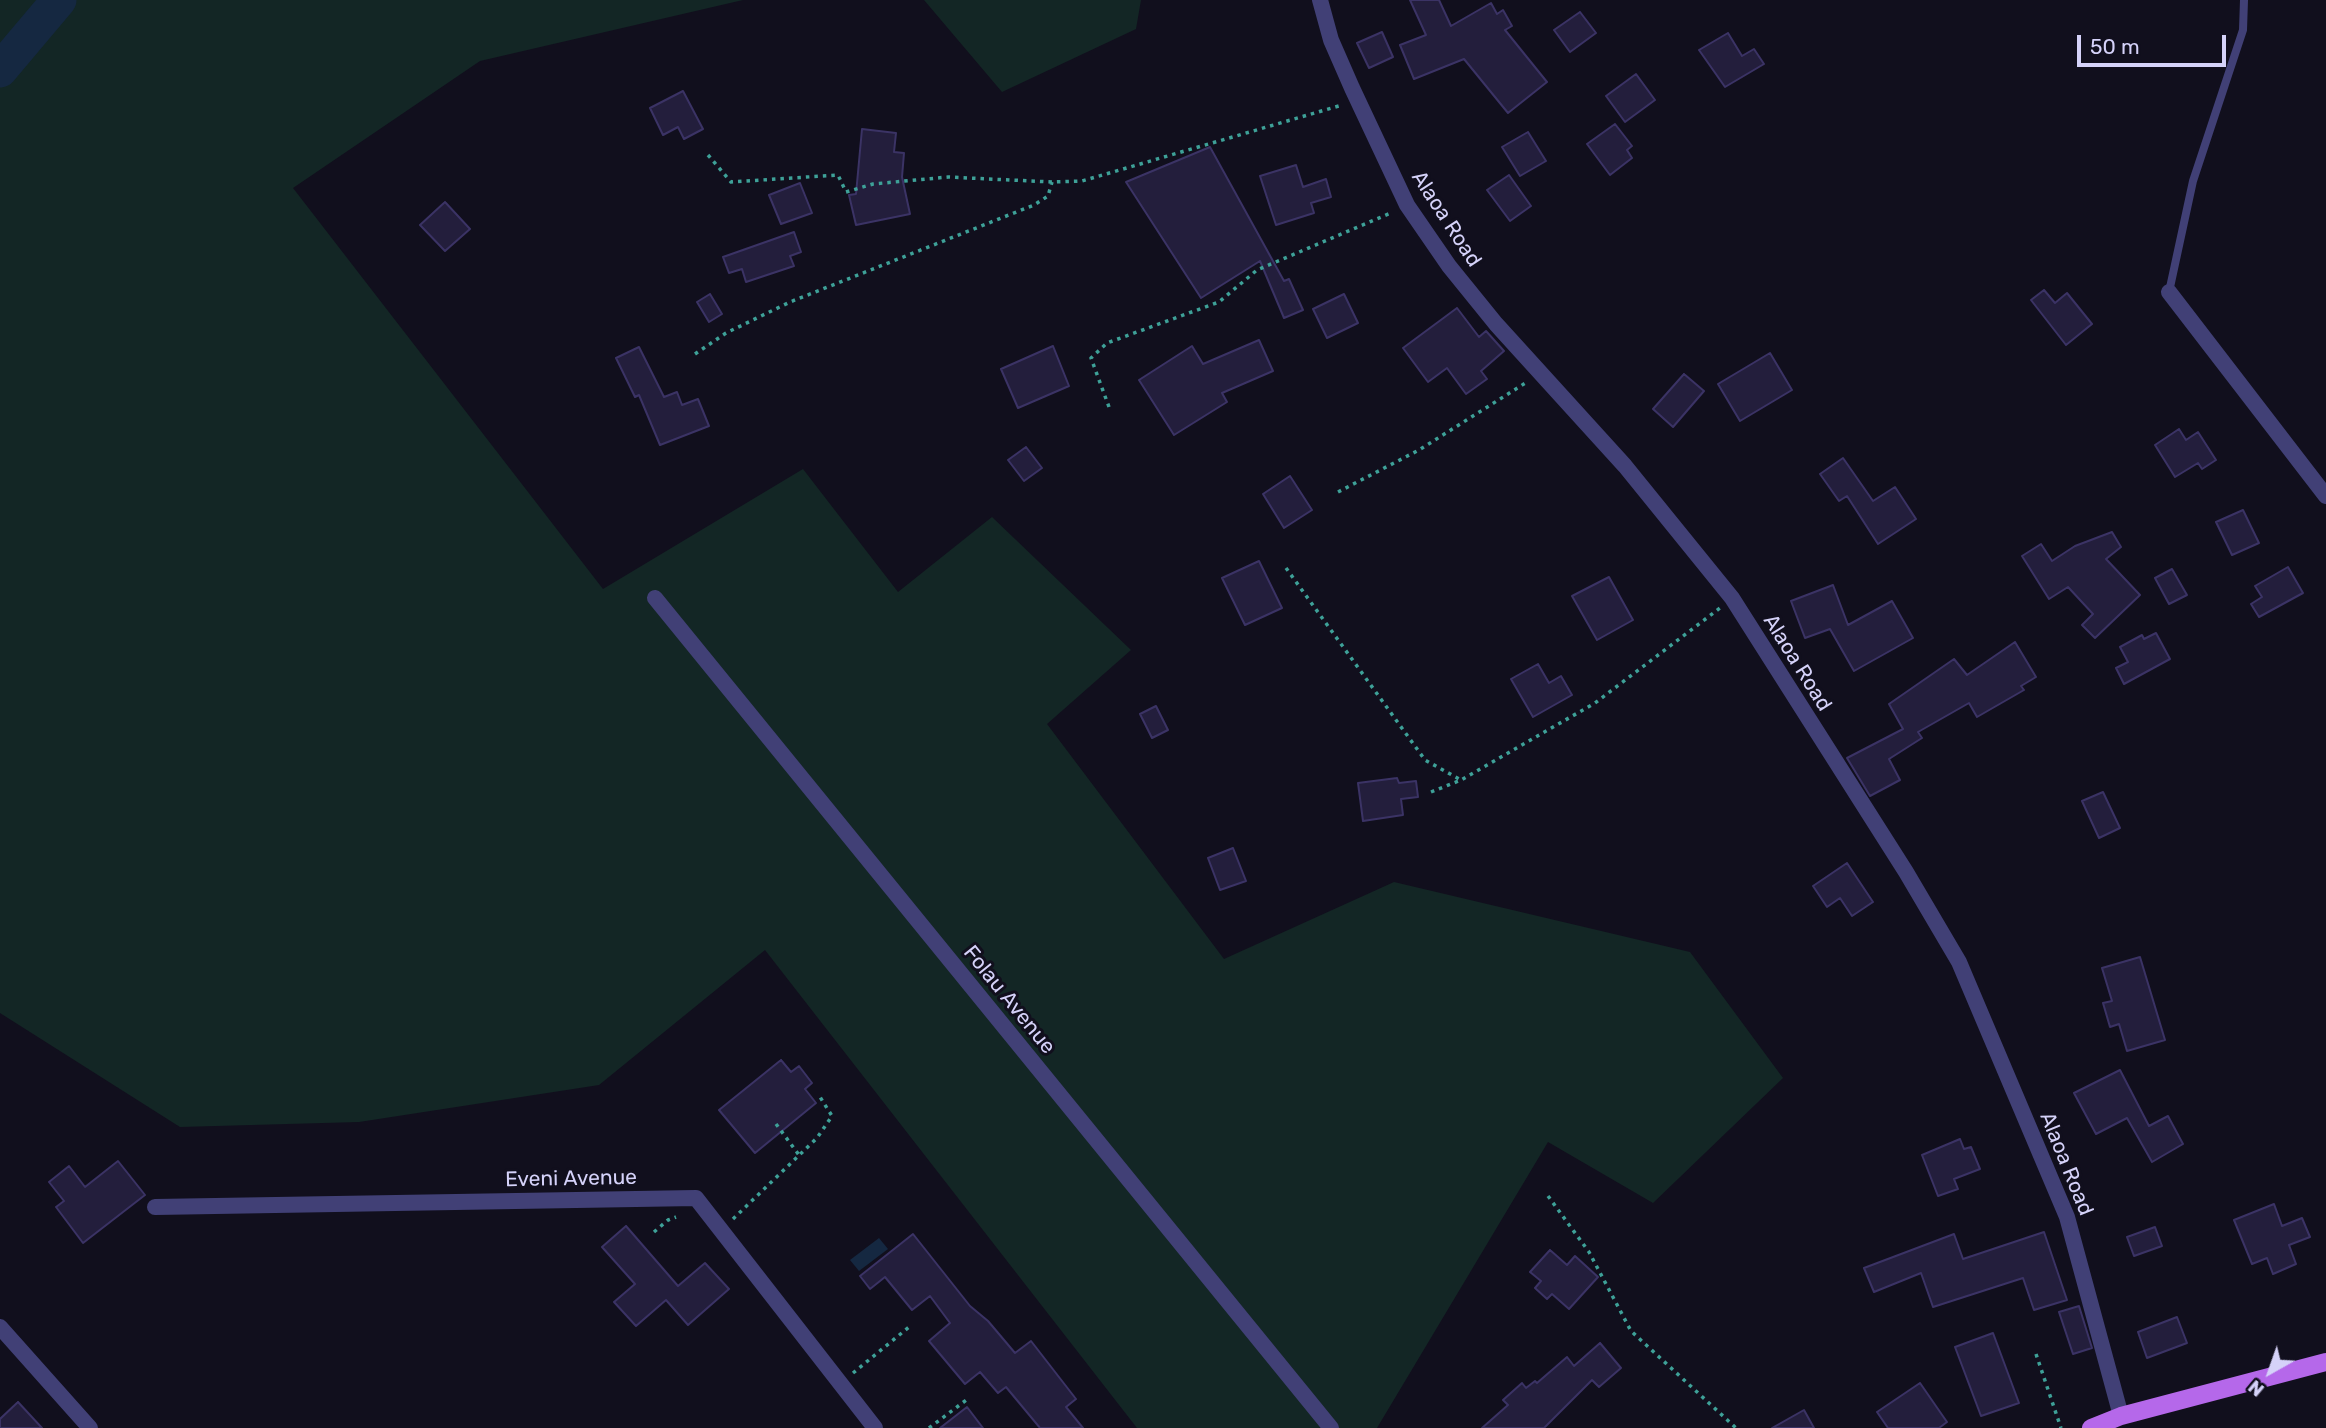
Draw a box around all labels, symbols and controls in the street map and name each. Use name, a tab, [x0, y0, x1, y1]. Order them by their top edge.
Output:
scale bar	[2081, 21, 2230, 65]
text: 50 m	[2090, 34, 2140, 59]
street label: Alaoa Road	[1406, 166, 1486, 272]
street label: Alaoa Road	[1757, 610, 1837, 716]
street label: Folau Avenue	[958, 941, 1060, 1059]
street label: Alaoa Road	[2034, 1109, 2098, 1219]
street label: Eveni Avenue	[505, 1165, 637, 1193]
north arrow	[2235, 1337, 2305, 1407]
text: N	[2244, 1375, 2269, 1402]

